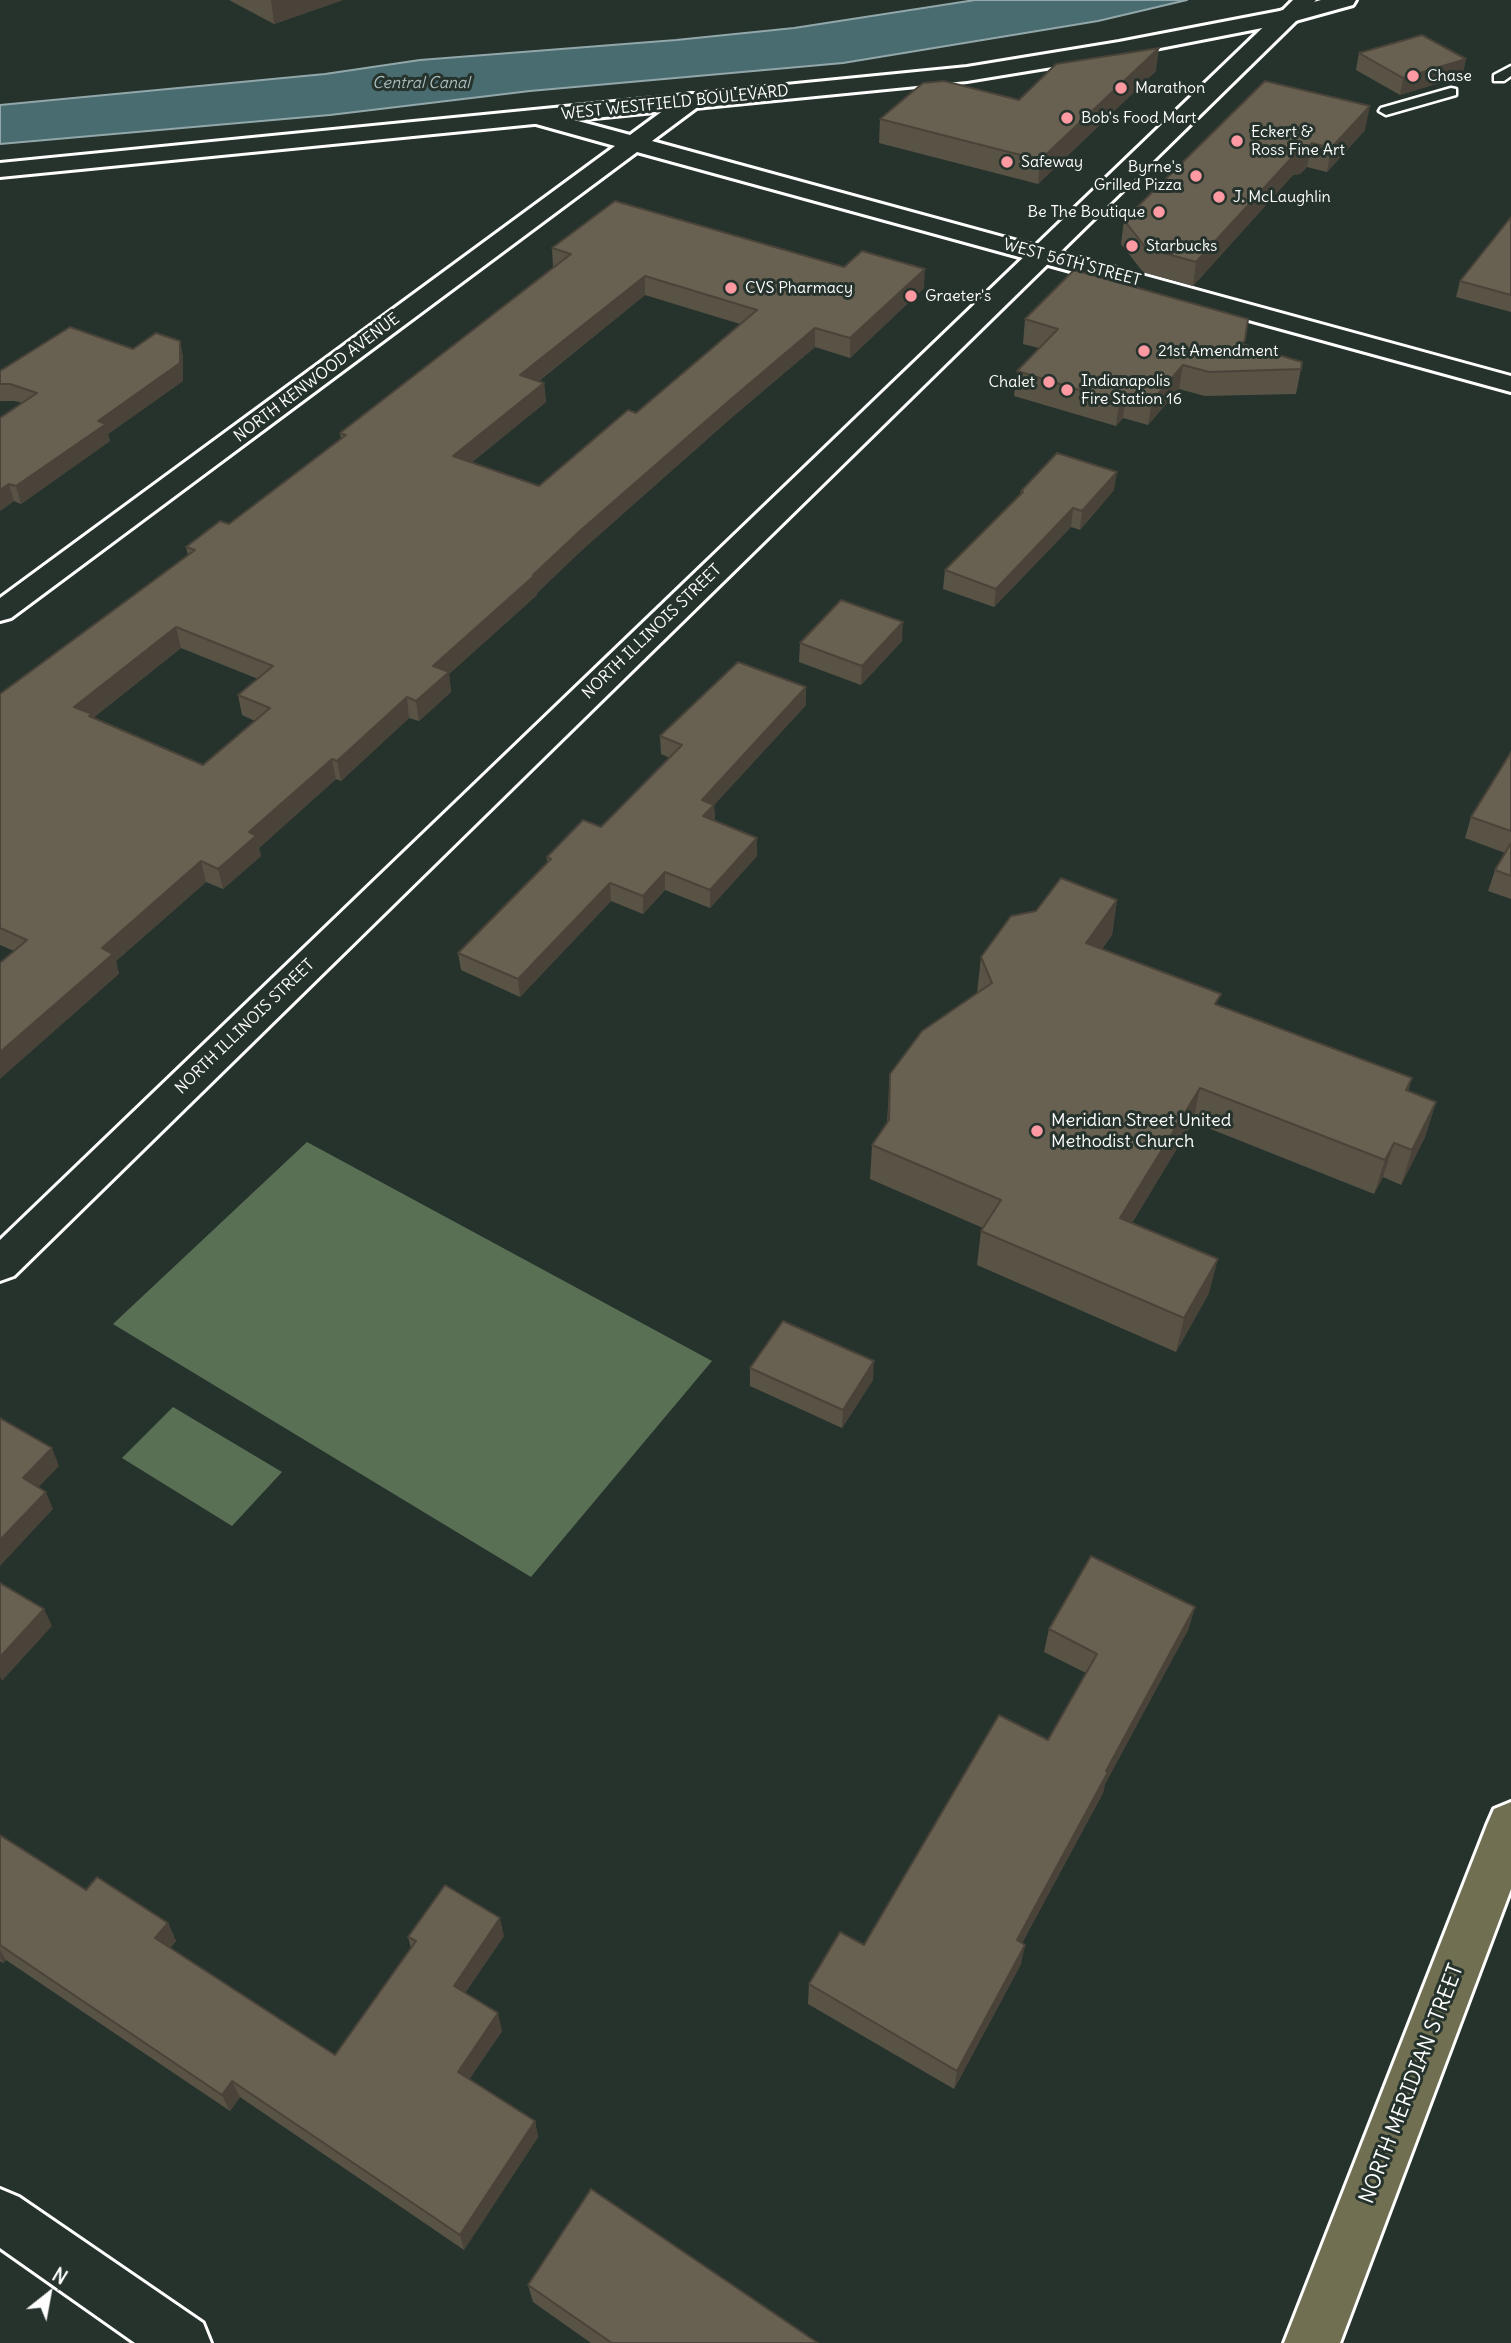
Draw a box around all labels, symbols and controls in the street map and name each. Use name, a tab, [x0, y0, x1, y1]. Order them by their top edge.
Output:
place label: Chase	[1427, 66, 1472, 86]
marker: Chase	[1405, 68, 1421, 84]
water label: Central Canal	[372, 73, 470, 93]
place label: Marathon	[1135, 78, 1205, 98]
marker: Marathon	[1113, 80, 1129, 96]
street label: WEST WESTFIELD BOULEVARD	[560, 82, 790, 124]
place label: Bob's Food Mart	[1081, 108, 1196, 128]
marker: Bob's Food Mart	[1059, 110, 1075, 126]
place label: Eckert & Ross Fine Art	[1251, 122, 1345, 160]
marker: Eckert & Ross Fine Art	[1229, 133, 1245, 149]
place label: Safeway	[1021, 152, 1083, 172]
marker: Safeway	[999, 154, 1015, 170]
place label: Byrne's Grilled Pizza	[1094, 157, 1182, 195]
marker: Byrne's Grilled Pizza	[1188, 168, 1204, 184]
place label: J. McLaughlin	[1233, 187, 1331, 207]
marker: J. McLaughlin	[1211, 189, 1227, 205]
place label: Be The Boutique	[1028, 202, 1145, 222]
marker: Be The Boutique	[1151, 204, 1167, 220]
street label: WEST 56TH STREET	[1001, 235, 1143, 291]
place label: Starbucks	[1146, 236, 1217, 256]
marker: Starbucks	[1124, 238, 1140, 254]
place label: CVS Pharmacy	[745, 278, 853, 298]
marker: CVS Pharmacy	[723, 280, 739, 296]
place label: Graeter's	[925, 286, 991, 306]
marker: Graeter's	[903, 288, 919, 304]
street label: NORTH KENWOOD AVENUE	[230, 309, 404, 447]
place label: 21st Amendment	[1158, 341, 1278, 361]
marker: 21st Amendment	[1136, 343, 1152, 359]
place label: Indianapolis Fire Station 16	[1081, 371, 1182, 409]
place label: Chalet	[989, 372, 1035, 392]
marker: Chalet	[1041, 374, 1057, 390]
marker: Indianapolis Fire Station 16	[1059, 382, 1075, 398]
street label: NORTH ILLINOIS STREET	[579, 561, 725, 703]
street label: NORTH ILLINOIS STREET	[172, 956, 318, 1098]
place label: Meridian Street United Methodist Church	[1051, 1110, 1231, 1152]
marker: Meridian Street United Methodist Church	[1029, 1123, 1045, 1139]
street label: NORTH MERIDIAN STREET	[1355, 1961, 1469, 2207]
north arrow	[14, 2259, 84, 2329]
text: N	[48, 2262, 72, 2290]

